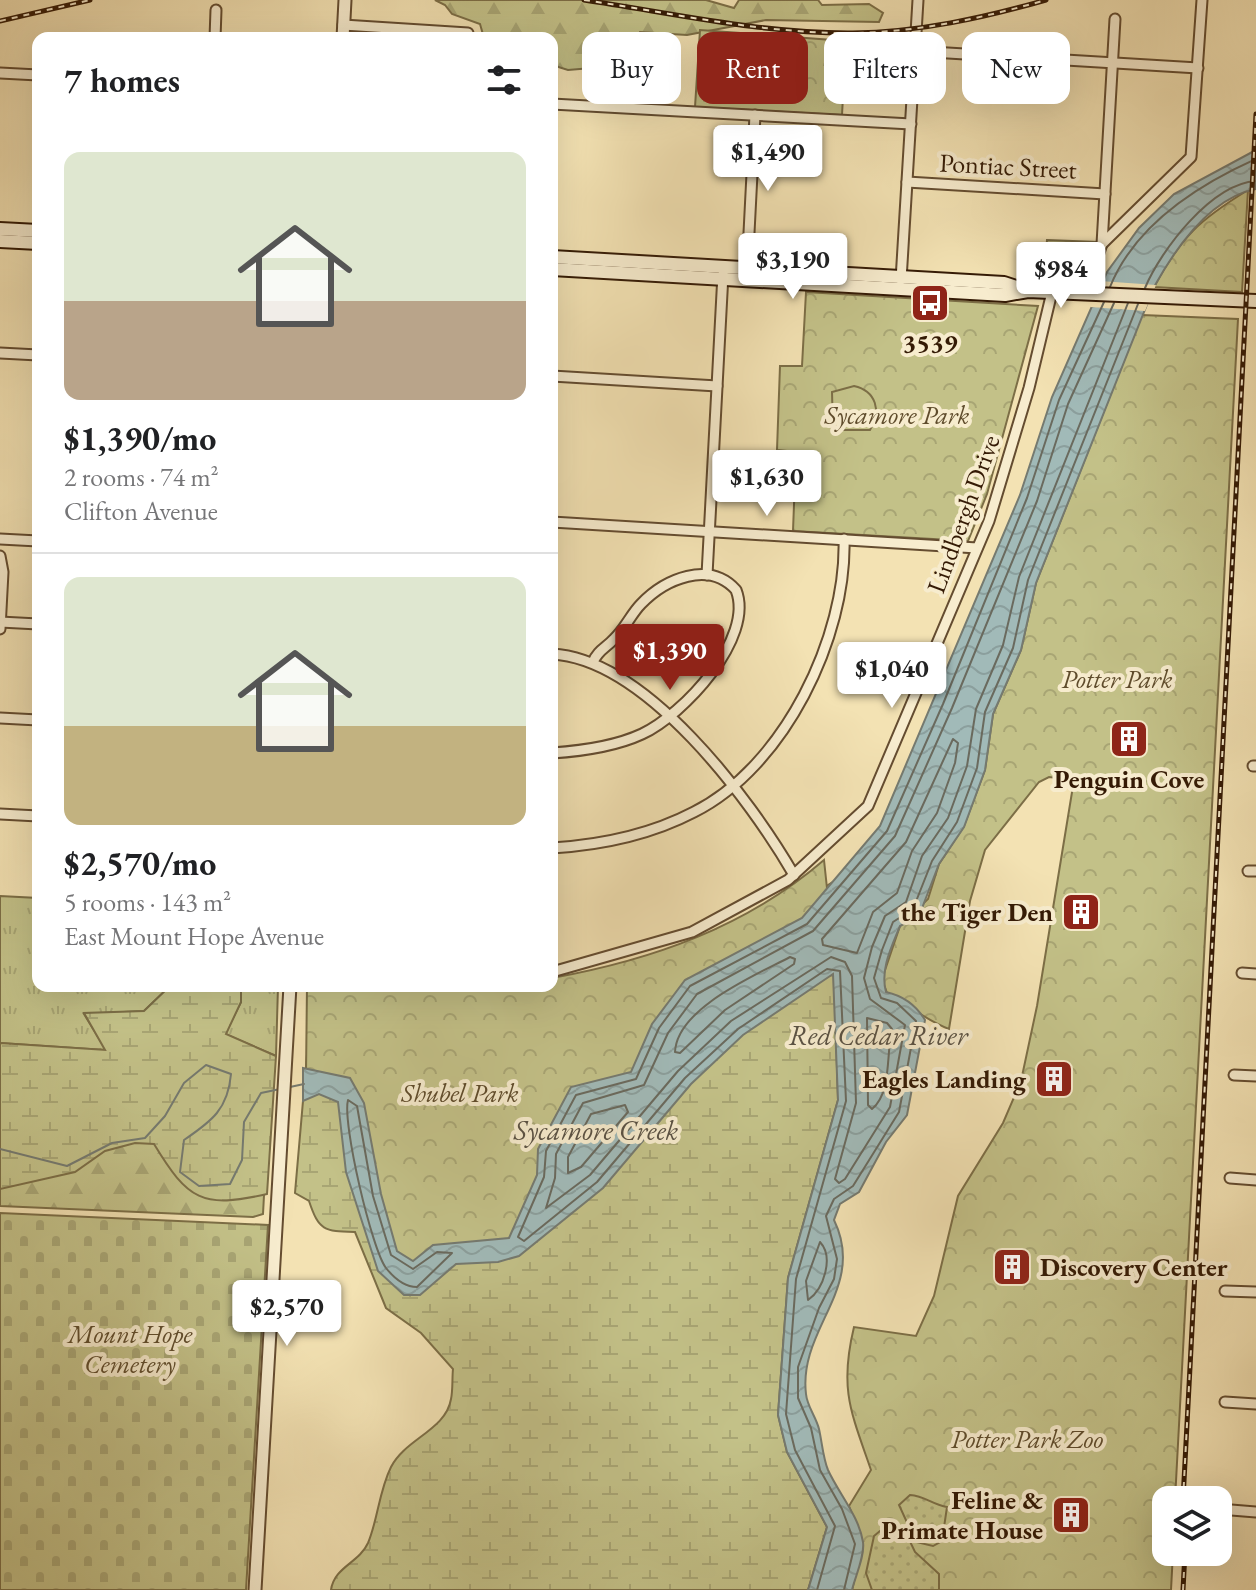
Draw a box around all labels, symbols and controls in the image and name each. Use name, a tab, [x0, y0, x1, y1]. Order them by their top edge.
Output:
chip: Buy	[582, 32, 681, 104]
chip: Rent	[697, 32, 808, 104]
chip: Filters	[824, 32, 946, 104]
chip: New	[962, 32, 1070, 104]
text: 7 homes	[64, 58, 180, 102]
icon: filters	[482, 58, 526, 102]
pin: $1,490	[703, 125, 833, 193]
text: $1,490	[731, 134, 805, 168]
street label: Pontiac Street	[938, 145, 1078, 187]
icon: home	[223, 204, 367, 348]
pin: $3,190	[728, 233, 858, 301]
text: $3,190	[756, 242, 830, 276]
pin: $984	[1014, 242, 1108, 310]
text: $984	[1034, 251, 1088, 285]
bus stop icon: 3539	[909, 282, 951, 324]
place label: 3539	[902, 326, 958, 360]
park label: Sycamore Park	[824, 398, 970, 432]
text: $1,390/mo	[64, 416, 216, 460]
street label: Lindbergh Drive	[919, 430, 1007, 598]
pin: $1,630	[702, 450, 832, 518]
text: $1,630	[730, 459, 804, 493]
text: 2 rooms · 74 m²	[64, 460, 219, 494]
text: Clifton Avenue	[64, 494, 218, 528]
pin: $1,390	[605, 624, 735, 692]
icon: home	[223, 629, 367, 773]
text: $1,390	[633, 633, 707, 667]
pin: $1,040	[827, 642, 957, 710]
text: $1,040	[855, 651, 929, 685]
park label: Potter Park	[1061, 662, 1173, 696]
building icon: Penguin Cove	[1108, 718, 1150, 760]
place label: Penguin Cove	[1054, 762, 1204, 796]
text: $2,570/mo	[64, 841, 216, 885]
text: 5 rooms · 143 m²	[64, 885, 231, 919]
building icon: the Tiger Den	[1060, 891, 1102, 933]
place label: the Tiger Den	[900, 895, 1053, 929]
text: East Mount Hope Avenue	[64, 919, 324, 953]
water label: Red Cedar River	[788, 1017, 969, 1053]
building icon: Eagles Landing	[1033, 1058, 1075, 1100]
place label: Eagles Landing	[862, 1062, 1027, 1096]
park label: Shubel Park	[400, 1076, 519, 1110]
water label: Sycamore Creek	[513, 1112, 678, 1148]
building icon: Discovery Center	[991, 1246, 1033, 1288]
place label: Discovery Center	[1040, 1250, 1228, 1284]
pin: $2,570	[222, 1280, 352, 1348]
text: $2,570	[250, 1289, 324, 1323]
park label: Mount Hope Cemetery	[66, 1317, 193, 1381]
park label: Potter Park Zoo	[951, 1422, 1103, 1456]
place label: Feline & Primate House	[881, 1483, 1043, 1547]
map controls	[1152, 1486, 1232, 1566]
button: layers	[1152, 1486, 1232, 1566]
building icon: Feline & Primate House	[1050, 1494, 1092, 1536]

